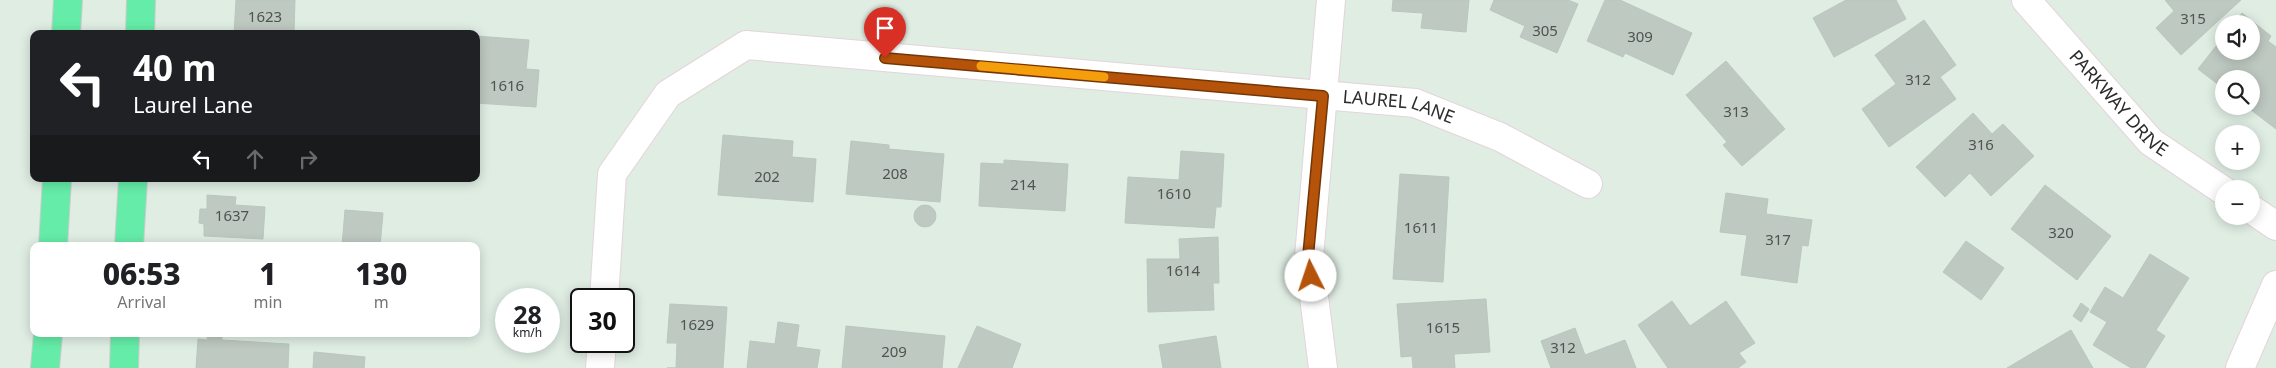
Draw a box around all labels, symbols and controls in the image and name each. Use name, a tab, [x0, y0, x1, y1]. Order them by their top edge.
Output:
house number: 1623	[248, 6, 282, 26]
pin	[864, 7, 906, 58]
house number: 315	[2180, 8, 2206, 28]
icon: arrive	[871, 14, 899, 42]
map controls	[2215, 15, 2260, 225]
button: sound	[2215, 15, 2260, 60]
house number: 305	[1532, 20, 1558, 40]
house number: 309	[1627, 26, 1653, 46]
text: 40 m	[133, 44, 216, 91]
street label: PARKWAY DRIVE	[2064, 45, 2173, 161]
icon: left	[50, 50, 115, 115]
house number: 312	[1905, 69, 1931, 89]
button: search	[2215, 70, 2260, 115]
house number: 1616	[490, 75, 524, 95]
street label: LAUREL LANE	[1342, 84, 1458, 129]
text: Laurel Lane	[133, 89, 253, 119]
house number: 313	[1723, 101, 1749, 121]
button: +	[2215, 125, 2260, 170]
house number: 316	[1968, 134, 1994, 154]
icon: left	[188, 145, 216, 173]
icon: ahead	[241, 145, 269, 173]
icon: right	[294, 145, 322, 173]
house number: 208	[882, 163, 908, 183]
house number: 202	[754, 166, 780, 186]
house number: 214	[1010, 174, 1036, 194]
button: −	[2215, 180, 2260, 225]
house number: 1610	[1157, 183, 1191, 203]
house number: 1637	[215, 205, 249, 225]
house number: 1611	[1404, 217, 1438, 237]
house number: 320	[2048, 222, 2074, 242]
house number: 317	[1765, 229, 1791, 249]
position arrow	[1284, 249, 1336, 301]
text: 06:53	[103, 253, 181, 294]
text: 1	[259, 253, 277, 294]
text: 130	[355, 253, 407, 294]
house number: 1614	[1166, 260, 1201, 280]
speed limit sign: 30	[570, 288, 635, 353]
text: Arrival	[117, 291, 166, 313]
text: min	[253, 291, 282, 313]
text: m	[374, 291, 389, 313]
text: 28	[513, 297, 542, 331]
house number: 1629	[680, 314, 714, 334]
house number: 1615	[1426, 317, 1460, 337]
text: km/h	[513, 324, 542, 341]
house number: 312	[1550, 337, 1576, 357]
house number: 209	[881, 341, 907, 361]

